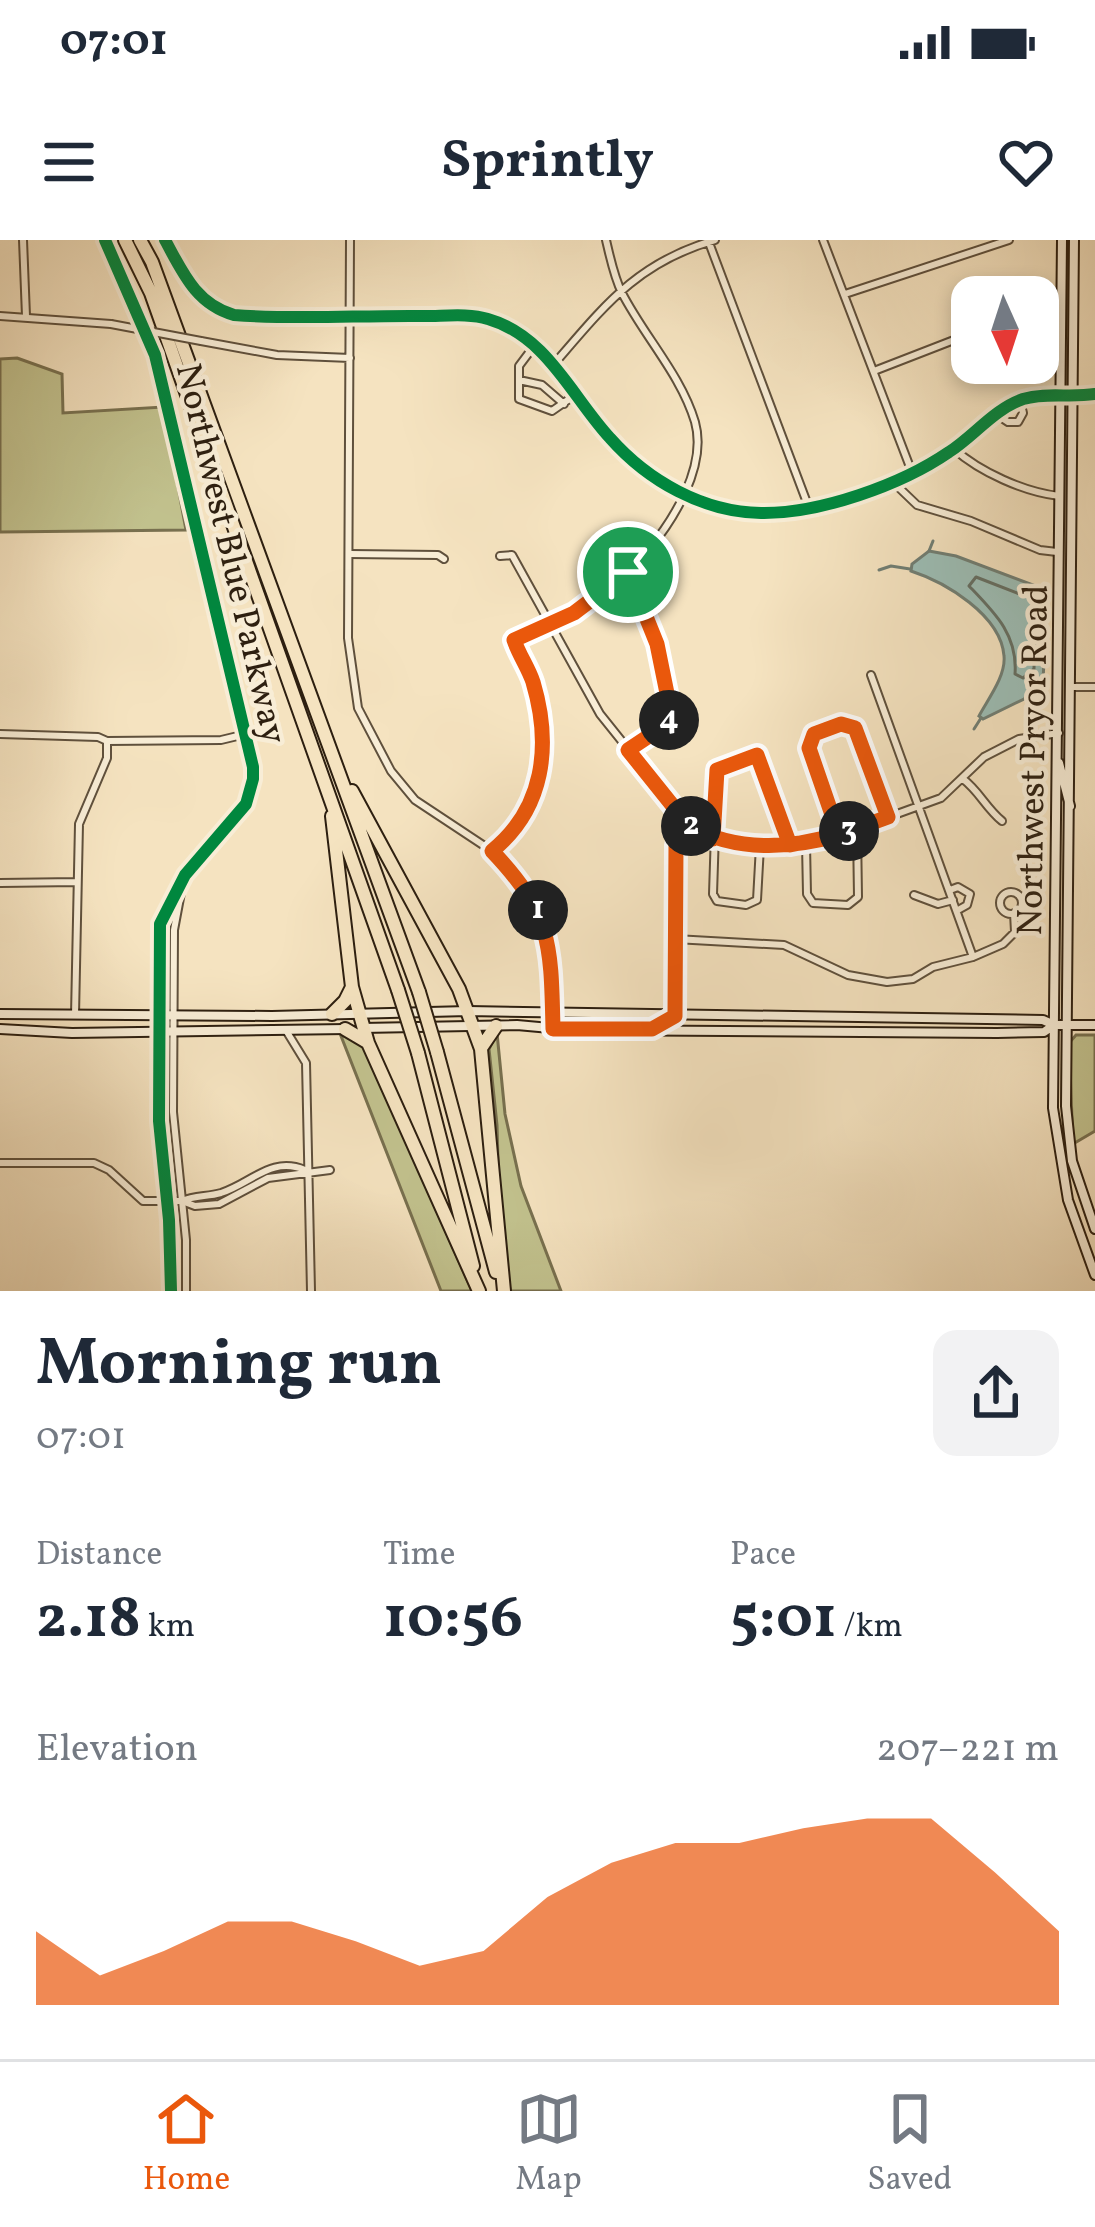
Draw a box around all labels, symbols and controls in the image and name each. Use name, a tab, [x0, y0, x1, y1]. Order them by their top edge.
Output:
text: 07:01	[60, 11, 168, 74]
text: Sprintly	[441, 125, 654, 200]
icon: menu	[36, 129, 102, 195]
icon: heart	[993, 129, 1059, 195]
north arrow	[951, 276, 1059, 384]
map controls	[951, 276, 1059, 384]
street label: Northwest Blue Parkway	[161, 359, 297, 749]
pin	[577, 521, 679, 623]
icon: arrive	[595, 539, 661, 605]
street label: Northwest Pryor Road	[1007, 584, 1063, 936]
pin: 4	[639, 690, 699, 750]
text: 4	[659, 697, 679, 743]
pin: 2	[661, 796, 721, 856]
pin: 3	[819, 801, 879, 861]
text: 2	[682, 803, 700, 849]
text: 3	[841, 808, 857, 854]
pin: 1	[508, 880, 568, 940]
text: 1	[531, 887, 545, 933]
text: Morning run	[36, 1320, 442, 1412]
button: share	[933, 1330, 1059, 1456]
text: 07:01	[36, 1411, 126, 1465]
text: Distance	[36, 1533, 162, 1579]
text: Time	[383, 1533, 455, 1579]
text: Pace	[730, 1533, 796, 1579]
text: 2.18	[36, 1579, 141, 1662]
text: 10:56	[383, 1579, 523, 1662]
text: 5:01	[730, 1579, 837, 1662]
text: km	[141, 1605, 195, 1651]
text: /km	[837, 1605, 903, 1651]
text: Elevation	[36, 1723, 198, 1777]
text: 207–221 m	[876, 1723, 1059, 1777]
tab: Home	[143, 2086, 230, 2204]
tab: Map	[516, 2086, 582, 2204]
tab: Saved	[867, 2086, 952, 2204]

